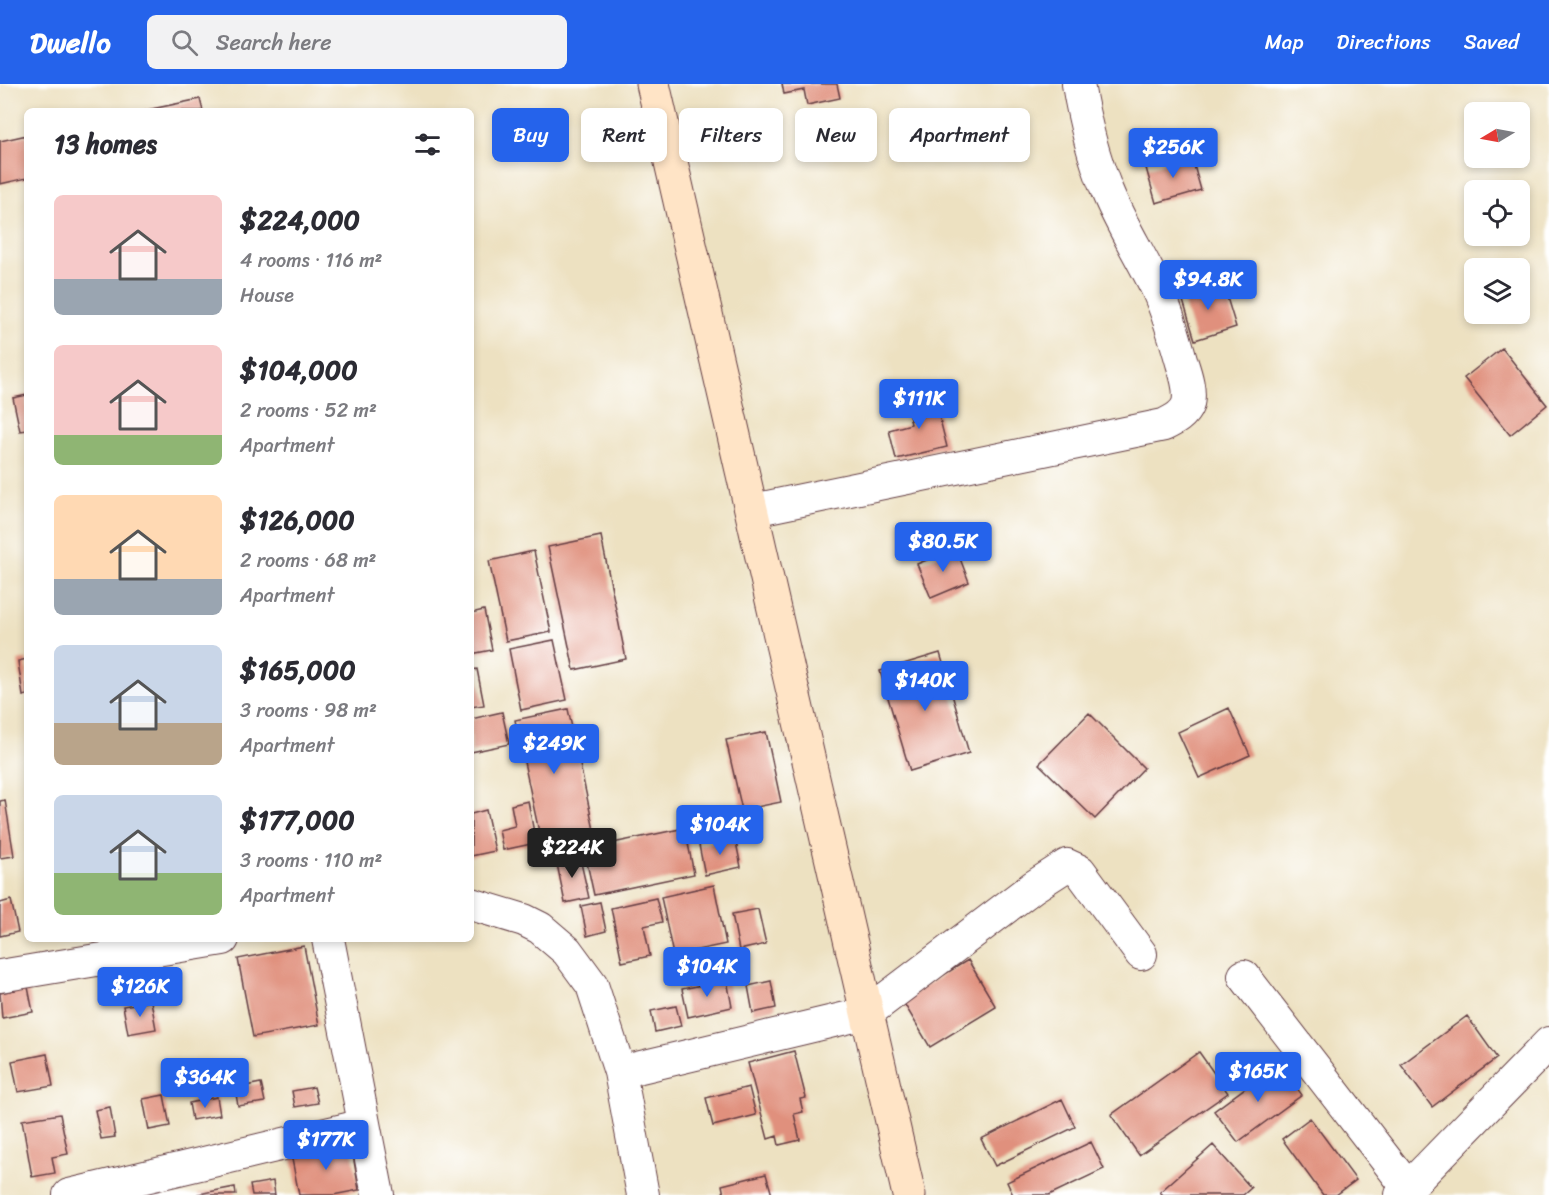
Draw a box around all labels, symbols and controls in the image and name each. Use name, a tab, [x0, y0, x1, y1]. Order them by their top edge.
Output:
search box	[147, 15, 567, 69]
text: Dwello	[30, 18, 111, 67]
text: Search here	[216, 23, 332, 62]
text: Map	[1265, 23, 1303, 61]
text: Directions	[1336, 23, 1431, 61]
text: Saved	[1464, 23, 1519, 61]
icon: search	[168, 26, 201, 59]
north arrow	[1464, 102, 1530, 168]
map controls	[1464, 102, 1530, 324]
chip: Buy	[492, 108, 569, 162]
chip: Rent	[581, 108, 667, 162]
chip: Filters	[679, 108, 783, 162]
chip: New	[795, 108, 877, 162]
chip: Apartment	[889, 108, 1030, 162]
text: 13 homes	[54, 121, 157, 167]
icon: filters	[411, 128, 444, 161]
pin: $256K	[1131, 128, 1215, 179]
text: $256K	[1143, 130, 1203, 165]
button: locate	[1464, 180, 1530, 246]
text: $224,000	[240, 197, 360, 243]
icon: home	[102, 219, 174, 291]
text: 4 rooms · 116 m²	[240, 243, 382, 278]
button: layers	[1464, 258, 1530, 324]
pin: $94.8K	[1159, 260, 1257, 311]
text: $94.8K	[1174, 262, 1242, 297]
text: House	[240, 278, 294, 313]
text: $104,000	[240, 347, 358, 393]
icon: home	[102, 369, 174, 441]
pin: $111K	[877, 379, 961, 430]
text: $111K	[893, 381, 945, 416]
text: 2 rooms · 52 m²	[240, 393, 377, 428]
text: Apartment	[240, 428, 334, 463]
text: $126,000	[240, 497, 355, 543]
icon: home	[102, 519, 174, 591]
pin: $80.5K	[894, 522, 992, 573]
text: $80.5K	[909, 524, 977, 559]
text: 2 rooms · 68 m²	[240, 543, 376, 578]
text: Apartment	[240, 578, 334, 613]
text: $165,000	[240, 647, 356, 693]
pin: $140K	[883, 661, 967, 712]
text: $140K	[895, 663, 955, 698]
icon: home	[102, 669, 174, 741]
text: 3 rooms · 98 m²	[240, 693, 377, 728]
pin: $249K	[512, 724, 596, 775]
text: $249K	[523, 726, 585, 761]
text: Apartment	[240, 728, 334, 763]
text: $177,000	[240, 797, 355, 843]
pin: $104K	[678, 805, 762, 856]
text: $104K	[690, 807, 750, 842]
icon: home	[102, 819, 174, 891]
pin: $224K	[530, 828, 614, 879]
text: $224K	[541, 830, 603, 865]
text: 3 rooms · 110 m²	[240, 843, 382, 878]
text: Apartment	[240, 878, 334, 913]
pin: $104K	[665, 947, 749, 998]
text: $104K	[677, 949, 737, 984]
pin: $126K	[98, 967, 182, 1018]
text: $126K	[111, 969, 169, 1004]
pin: $165K	[1216, 1052, 1300, 1103]
text: $165K	[1229, 1054, 1287, 1089]
pin: $364K	[163, 1058, 247, 1109]
text: $364K	[175, 1060, 235, 1095]
pin: $177K	[284, 1120, 368, 1171]
text: $177K	[297, 1122, 355, 1157]

